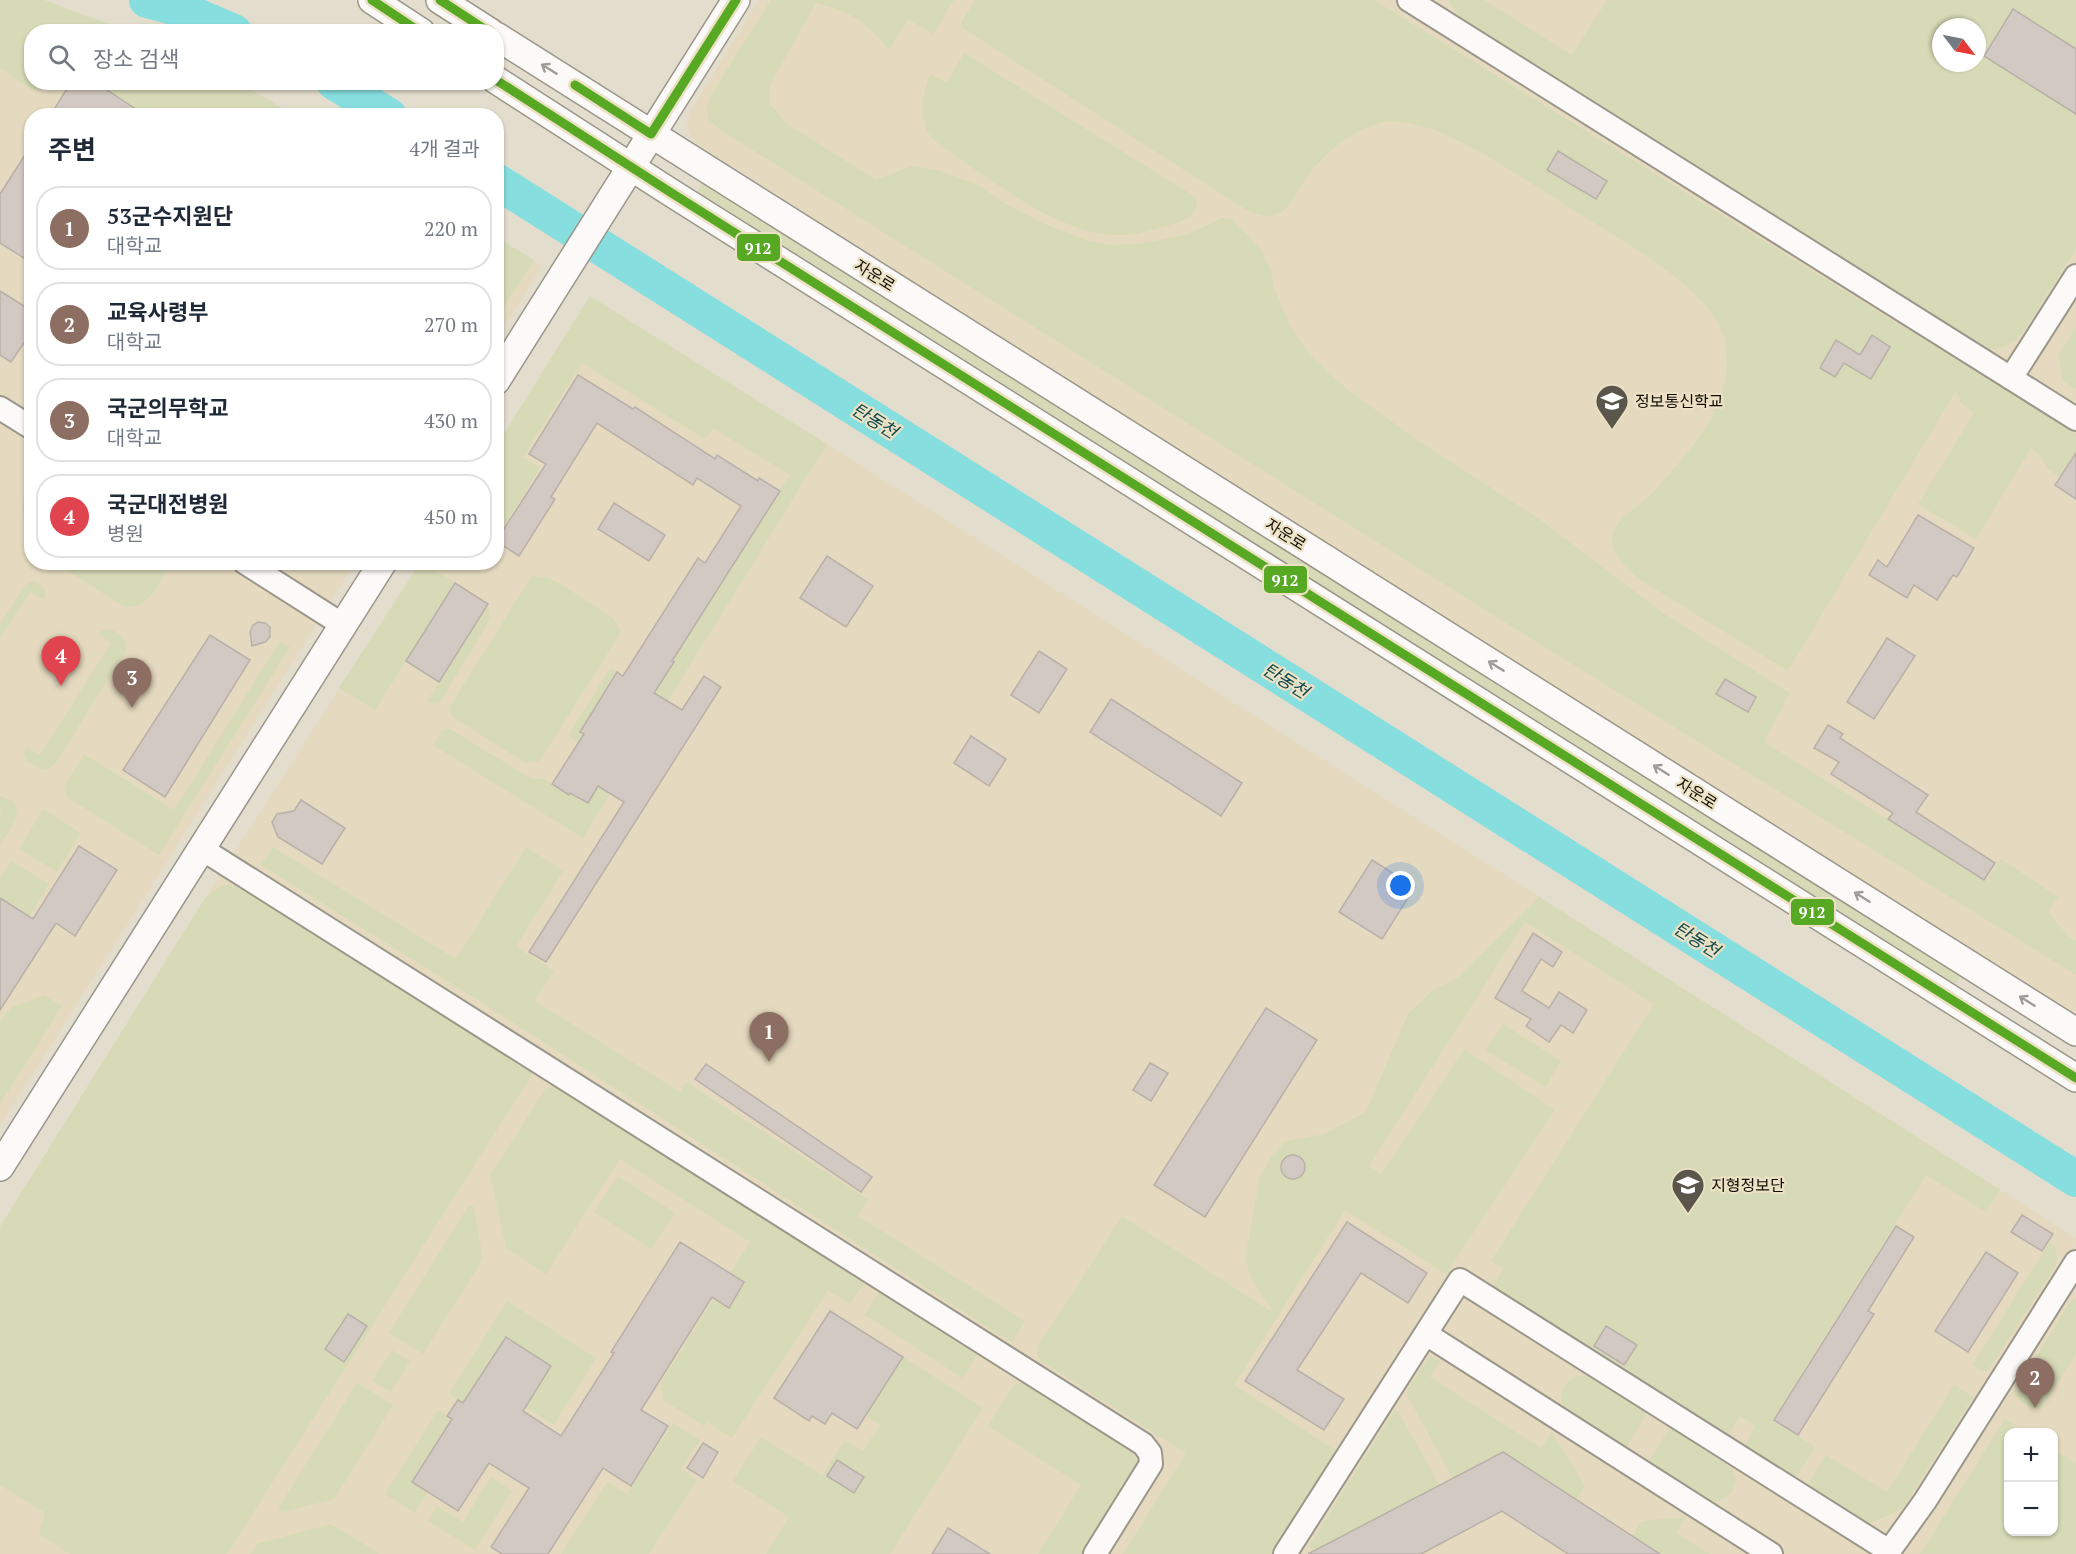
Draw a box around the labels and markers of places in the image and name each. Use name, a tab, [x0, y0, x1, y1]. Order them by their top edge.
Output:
school or university icon: 정보통신학교	[1594, 383, 1630, 430]
place label: 정보통신학교	[1635, 390, 1723, 412]
pin: 4	[42, 636, 80, 686]
pin: 3	[112, 658, 152, 708]
pin: 1	[750, 1012, 788, 1062]
school or university icon: 지형정보단	[1670, 1167, 1706, 1214]
place label: 지형정보단	[1711, 1174, 1785, 1196]
pin: 2	[2016, 1358, 2054, 1408]

